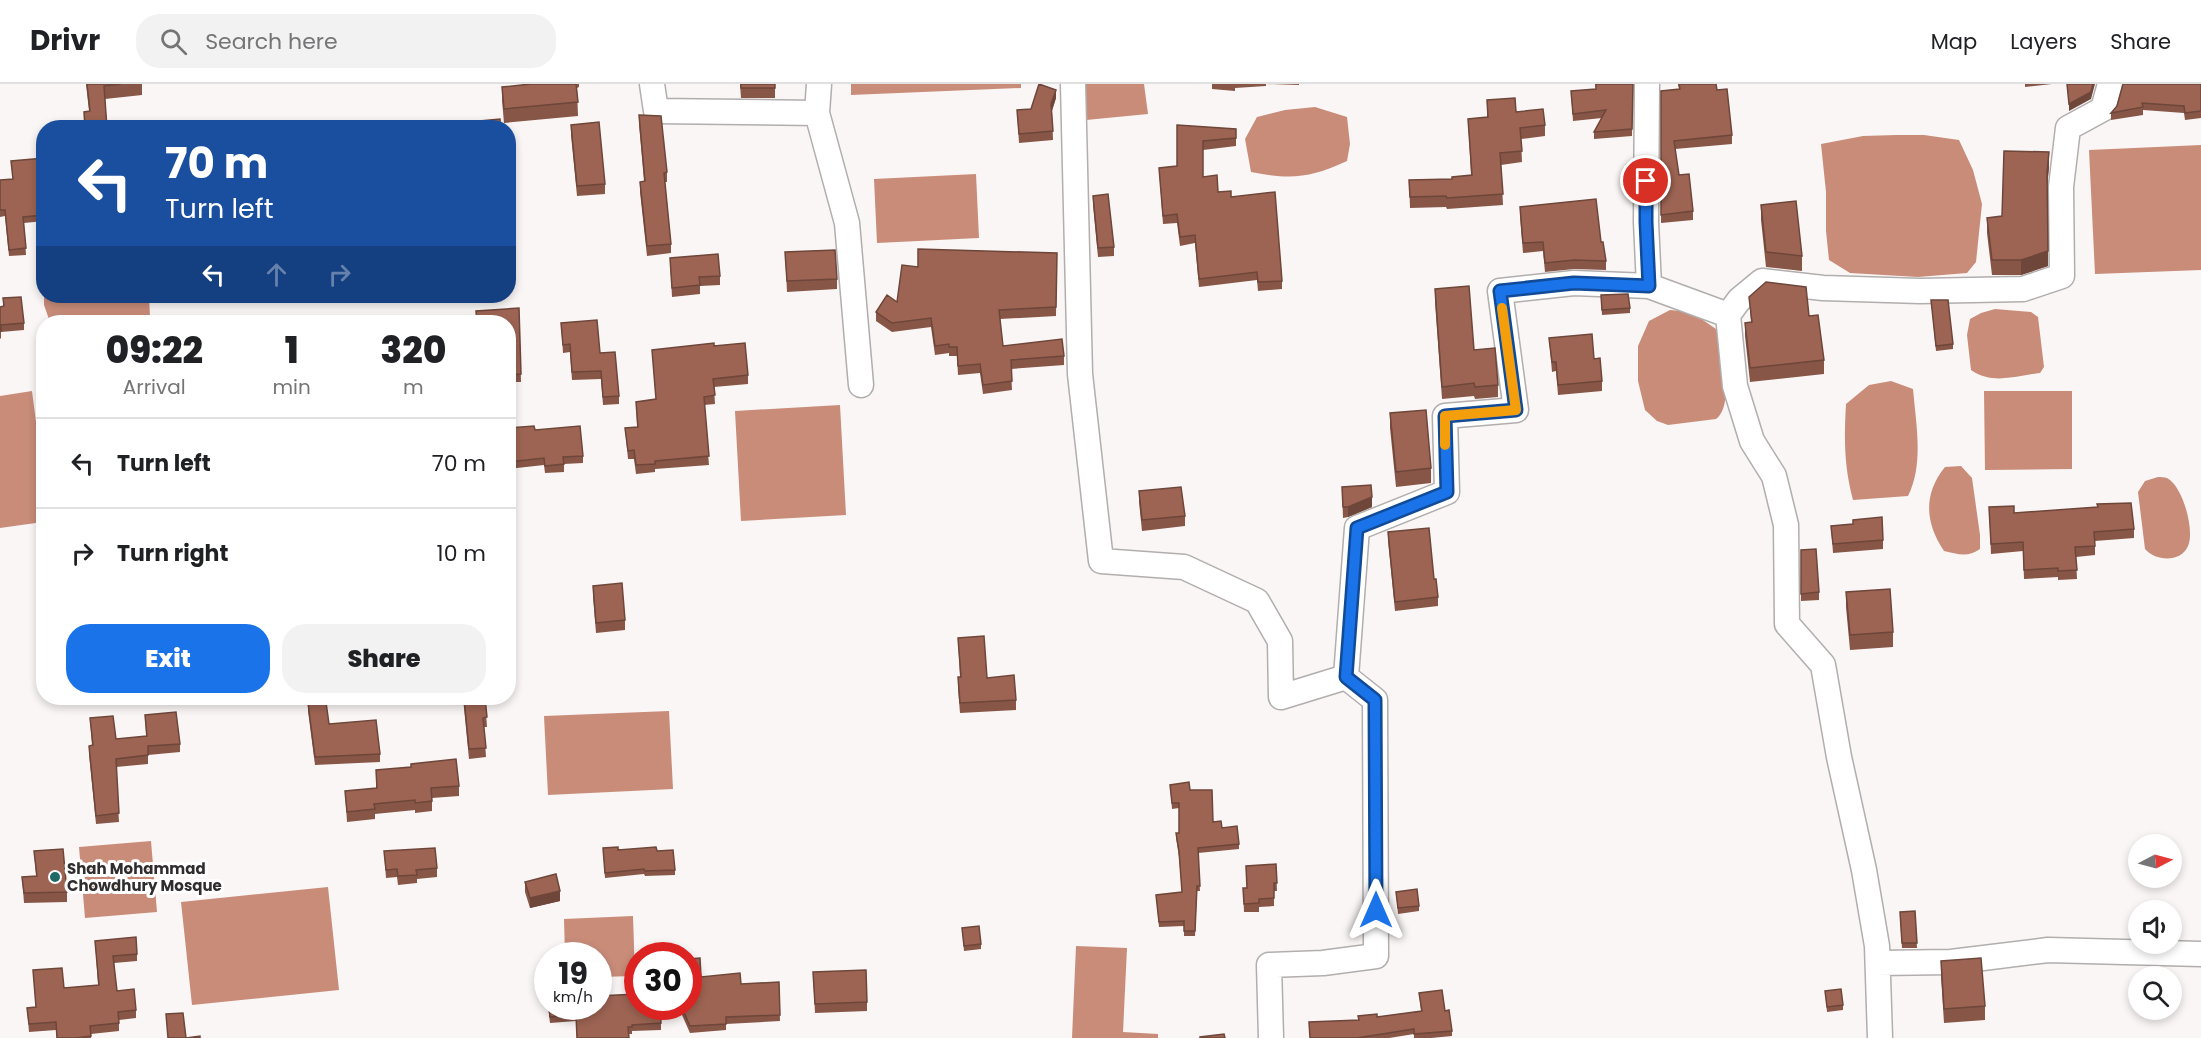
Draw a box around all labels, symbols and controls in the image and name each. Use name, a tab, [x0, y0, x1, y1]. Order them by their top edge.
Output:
search box	[136, 14, 556, 68]
text: Drivr	[30, 21, 100, 60]
icon: search	[157, 25, 190, 58]
text: Search here	[205, 26, 338, 57]
text: Map	[1931, 27, 1977, 56]
text: Layers	[2010, 27, 2077, 56]
text: Share	[2110, 27, 2171, 56]
text: 70 m	[165, 134, 268, 193]
icon: left	[66, 144, 144, 222]
pin	[1620, 155, 1671, 206]
icon: arrive	[1629, 164, 1662, 197]
text: Turn left	[165, 190, 274, 227]
icon: left	[197, 258, 230, 291]
icon: ahead	[260, 258, 293, 291]
icon: right	[323, 258, 356, 291]
text: 09:22	[106, 325, 203, 376]
text: 1	[285, 325, 299, 376]
text: 320	[380, 325, 446, 376]
text: Arrival	[123, 373, 186, 401]
text: min	[272, 373, 311, 401]
text: m	[403, 373, 424, 401]
icon: left	[66, 447, 99, 480]
text: Turn left	[117, 448, 211, 479]
text: 70 m	[432, 448, 486, 479]
icon: right	[66, 537, 99, 570]
text: Turn right	[117, 538, 228, 569]
text: 10 m	[437, 538, 486, 569]
button: Exit	[66, 624, 270, 693]
button: Share	[282, 624, 486, 693]
north arrow	[2128, 834, 2182, 888]
map controls	[2128, 834, 2182, 1020]
place label: Shah Mohammad Chowdhury Mosque	[67, 858, 222, 896]
marker: Shah Mohammad Chowdhury Mosque	[48, 870, 62, 884]
position arrow	[1344, 878, 1408, 942]
button: sound	[2128, 900, 2182, 954]
speed limit sign: 30	[624, 942, 702, 1020]
text: 19	[558, 952, 588, 995]
button: search	[2128, 966, 2182, 1020]
text: km/h	[553, 986, 593, 1007]

